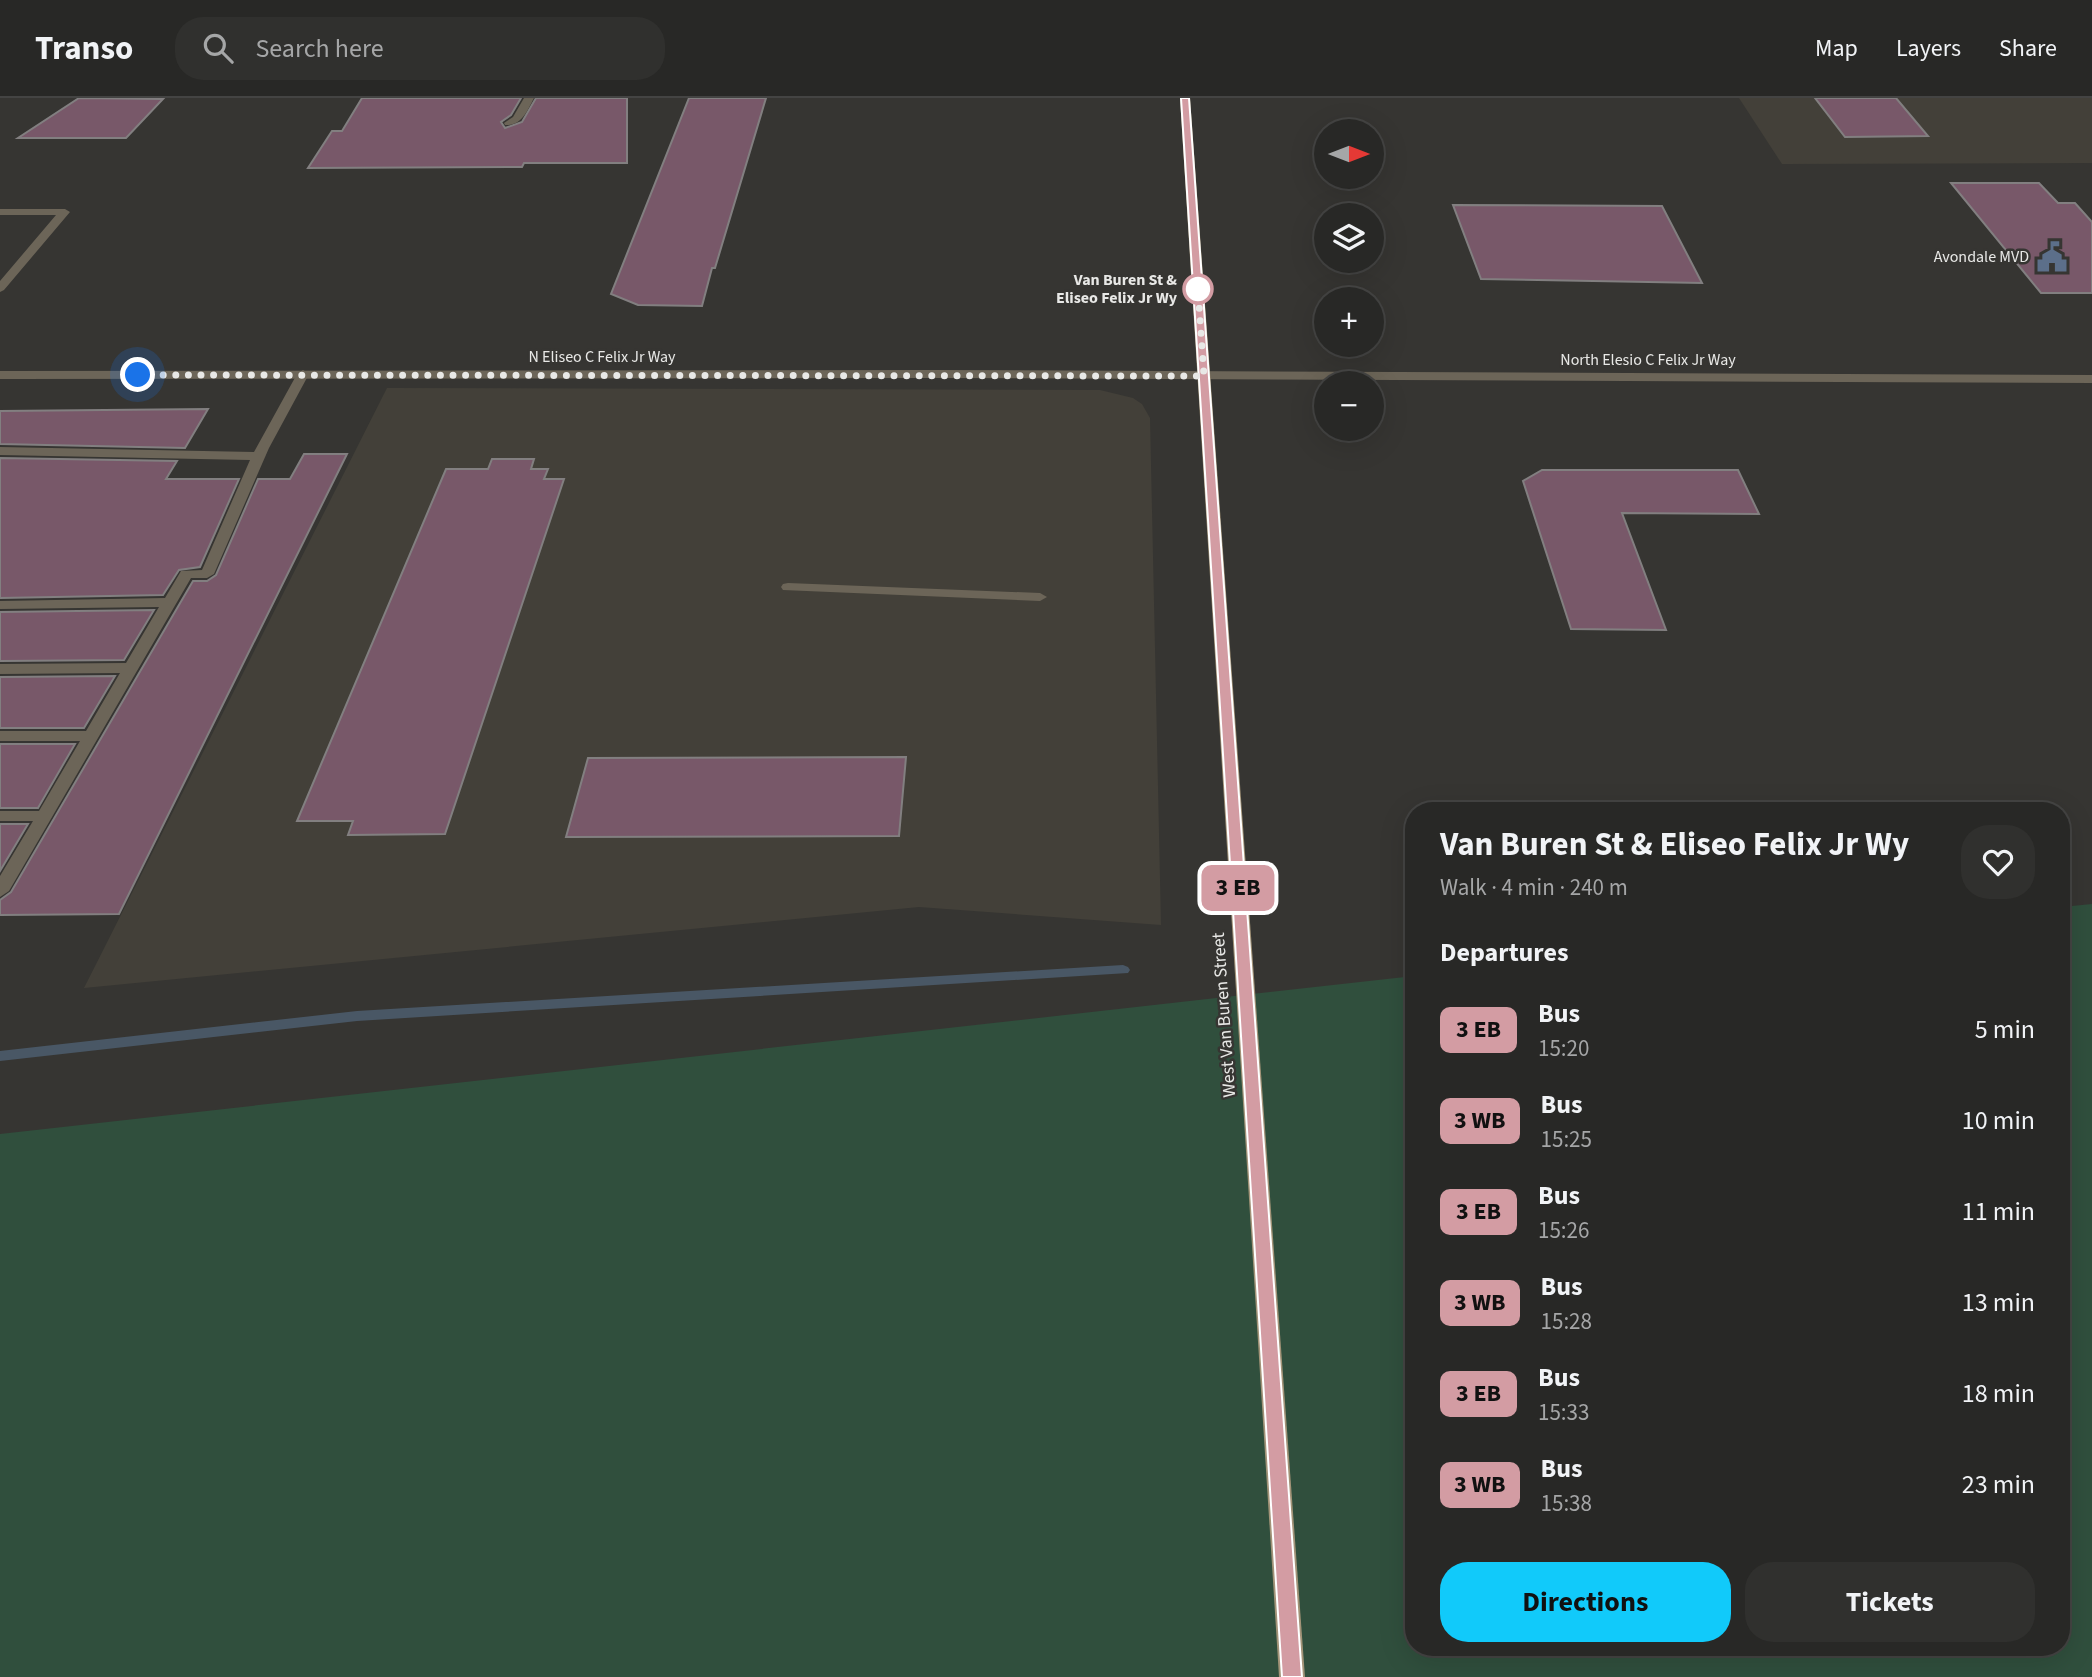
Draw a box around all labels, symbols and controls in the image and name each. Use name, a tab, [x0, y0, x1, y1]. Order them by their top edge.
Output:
search box	[175, 17, 665, 80]
text: Transo	[35, 25, 133, 72]
icon: search	[199, 29, 237, 67]
text: Search here	[255, 30, 384, 67]
text: Map	[1815, 31, 1858, 66]
text: Layers	[1896, 31, 1961, 66]
text: Share	[1999, 31, 2057, 66]
north arrow	[1314, 119, 1384, 189]
map controls	[1314, 119, 1384, 441]
button: layers	[1314, 203, 1384, 273]
public building icon: Avondale MVD	[2035, 240, 2069, 274]
place label: Avondale MVD	[1934, 246, 2029, 268]
place label: Van Buren St & Eliseo Felix Jr Wy	[1056, 269, 1178, 309]
marker: Van Buren St & Eliseo Felix Jr Wy	[1183, 274, 1213, 304]
button: +	[1314, 287, 1384, 357]
street label: N Eliseo C Felix Jr Way	[528, 346, 676, 368]
street label: North Elesio C Felix Jr Way	[1560, 349, 1736, 371]
your location	[120, 357, 155, 392]
button: −	[1314, 371, 1384, 441]
text: Van Buren St & Eliseo Felix Jr Wy	[1440, 821, 1909, 868]
button: heart	[1961, 825, 2035, 899]
line badge: 3 EB	[1189, 865, 1287, 911]
text: 3 EB	[1215, 870, 1261, 905]
text: Walk · 4 min · 240 m	[1440, 871, 1628, 904]
street label: West Van Buren Street	[1206, 932, 1242, 1098]
text: Departures	[1440, 934, 1568, 971]
text: Bus	[1538, 995, 1580, 1032]
text: 5 min	[1975, 1011, 2035, 1048]
text: 3 EB	[1456, 1012, 1501, 1047]
text: 15:20	[1538, 1032, 1589, 1065]
text: Bus	[1541, 1086, 1583, 1123]
text: 10 min	[1962, 1102, 2035, 1139]
text: 3 WB	[1454, 1103, 1506, 1138]
text: 15:25	[1541, 1123, 1592, 1156]
text: Bus	[1538, 1177, 1580, 1214]
text: 11 min	[1962, 1193, 2035, 1230]
text: 3 EB	[1456, 1194, 1501, 1229]
text: 15:26	[1538, 1214, 1589, 1247]
text: Bus	[1541, 1268, 1583, 1305]
text: 13 min	[1962, 1284, 2035, 1321]
text: 3 WB	[1454, 1285, 1506, 1320]
text: 15:28	[1541, 1305, 1592, 1338]
text: Bus	[1538, 1359, 1580, 1396]
text: 18 min	[1962, 1375, 2035, 1412]
text: 3 EB	[1456, 1376, 1501, 1411]
text: 15:33	[1538, 1396, 1589, 1429]
text: Bus	[1541, 1450, 1583, 1487]
text: 23 min	[1962, 1466, 2035, 1503]
text: 3 WB	[1454, 1467, 1506, 1502]
text: 15:38	[1541, 1487, 1592, 1520]
button: Directions	[1440, 1562, 1731, 1642]
button: Tickets	[1745, 1562, 2035, 1642]

